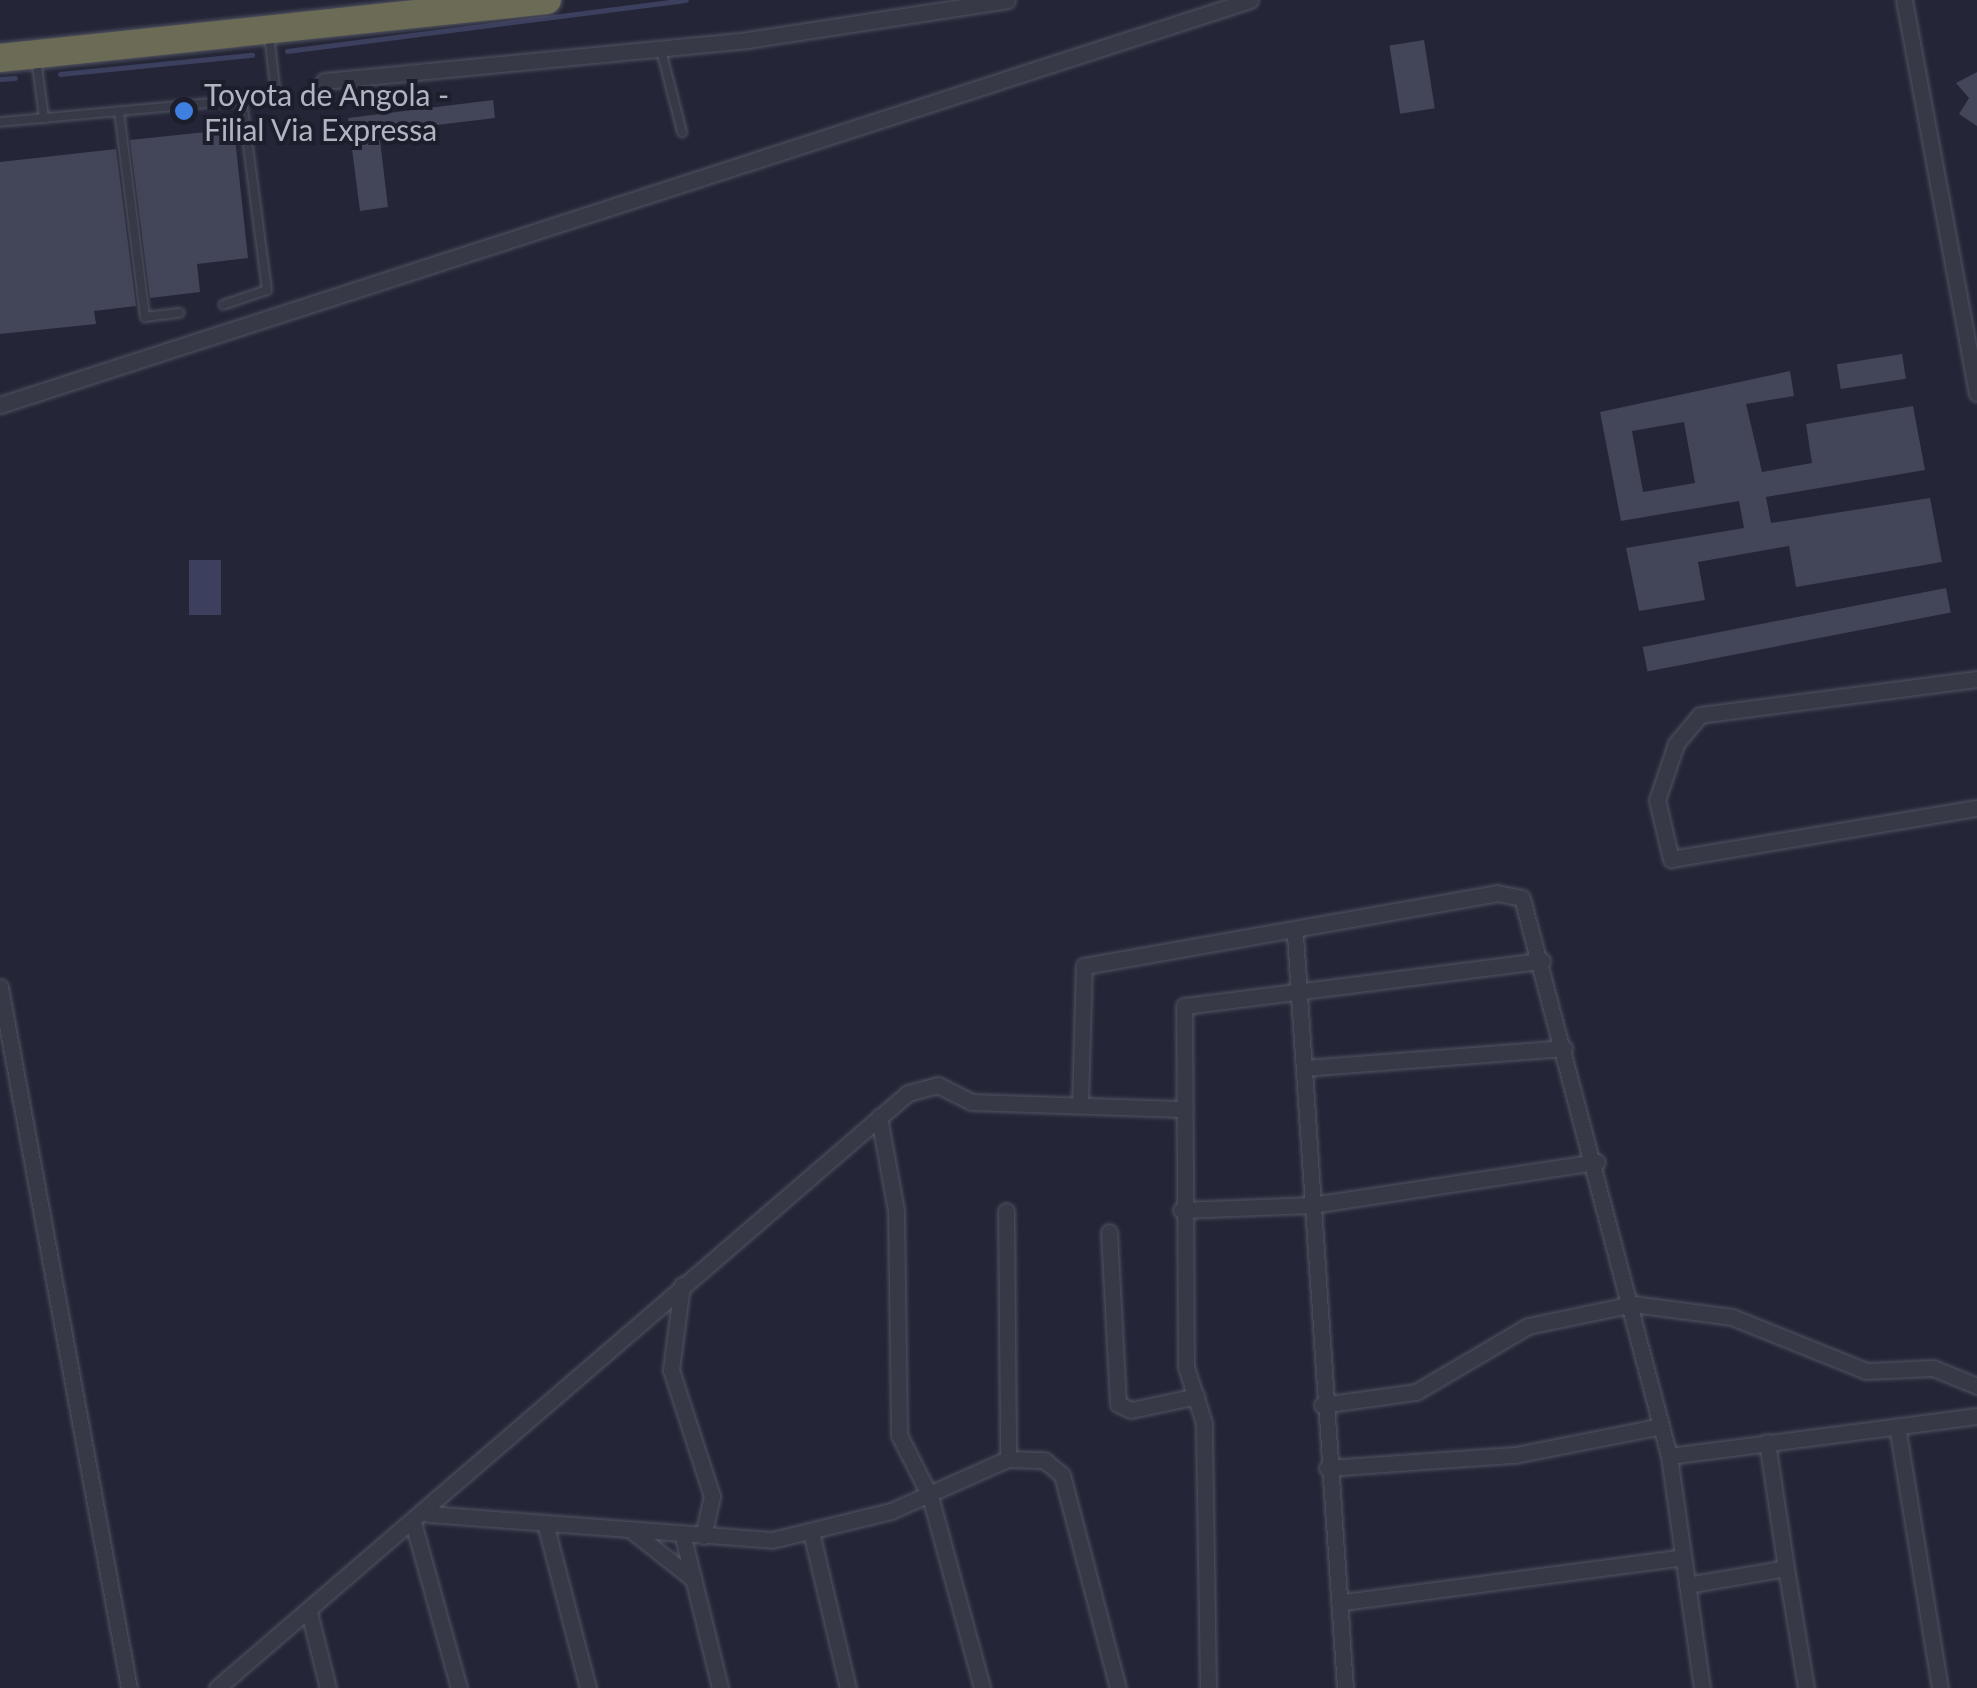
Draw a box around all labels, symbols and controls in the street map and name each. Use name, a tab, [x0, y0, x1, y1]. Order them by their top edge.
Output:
place label: Toyota de Angola - Filial Via Expressa	[204, 76, 450, 146]
marker: Toyota de Angola - Filial Via Expressa	[173, 100, 195, 122]

